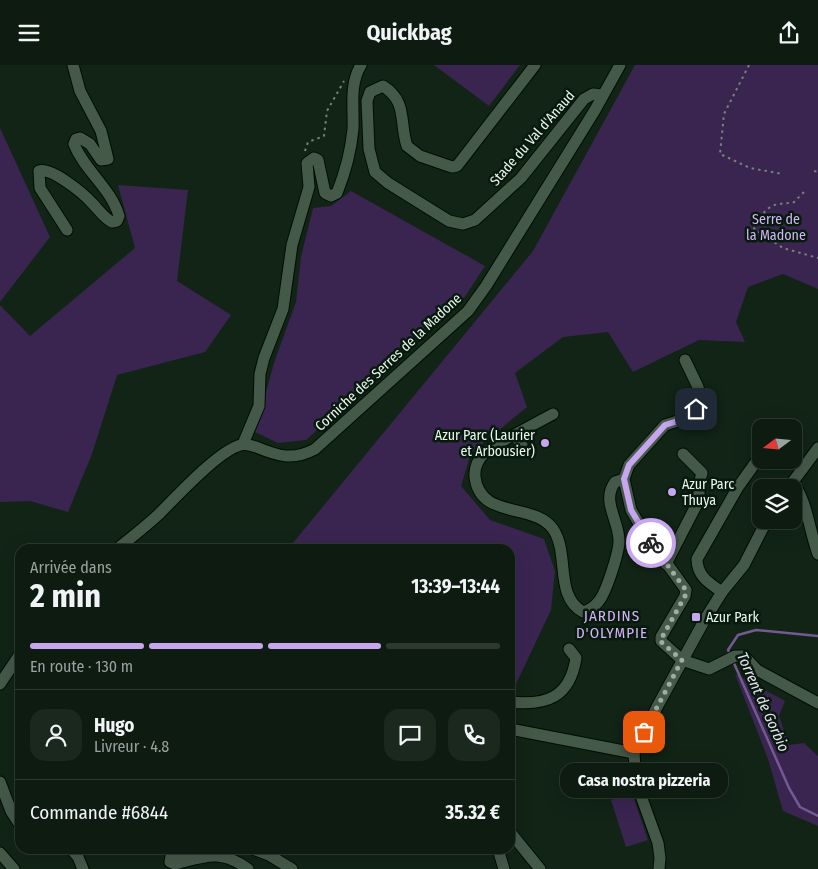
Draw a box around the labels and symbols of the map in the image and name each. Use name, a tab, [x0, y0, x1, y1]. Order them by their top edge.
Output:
street label: Stade du Val d'Anaud	[486, 87, 578, 189]
park label: Serre de la Madone	[746, 211, 806, 244]
street label: Corniche des Serres de la Madone	[312, 290, 465, 435]
pin	[675, 388, 717, 430]
north arrow	[752, 419, 802, 469]
place label: Azur Parc (Laurier et Arbousier)	[435, 427, 535, 460]
marker: Azur Parc (Laurier et Arbousier)	[539, 437, 551, 449]
place label: Azur Parc Thuya	[682, 476, 734, 509]
marker: Azur Parc Thuya	[666, 486, 678, 498]
courier	[626, 518, 676, 568]
district label: JARDINS D'OLYMPIE	[576, 607, 648, 642]
place label: Azur Park	[706, 609, 760, 626]
marker: Azur Park	[690, 611, 702, 623]
water label: Torrent de Gorbio	[733, 650, 793, 755]
pin	[623, 711, 665, 753]
callout: Casa nostra pizzeria	[560, 762, 728, 797]

